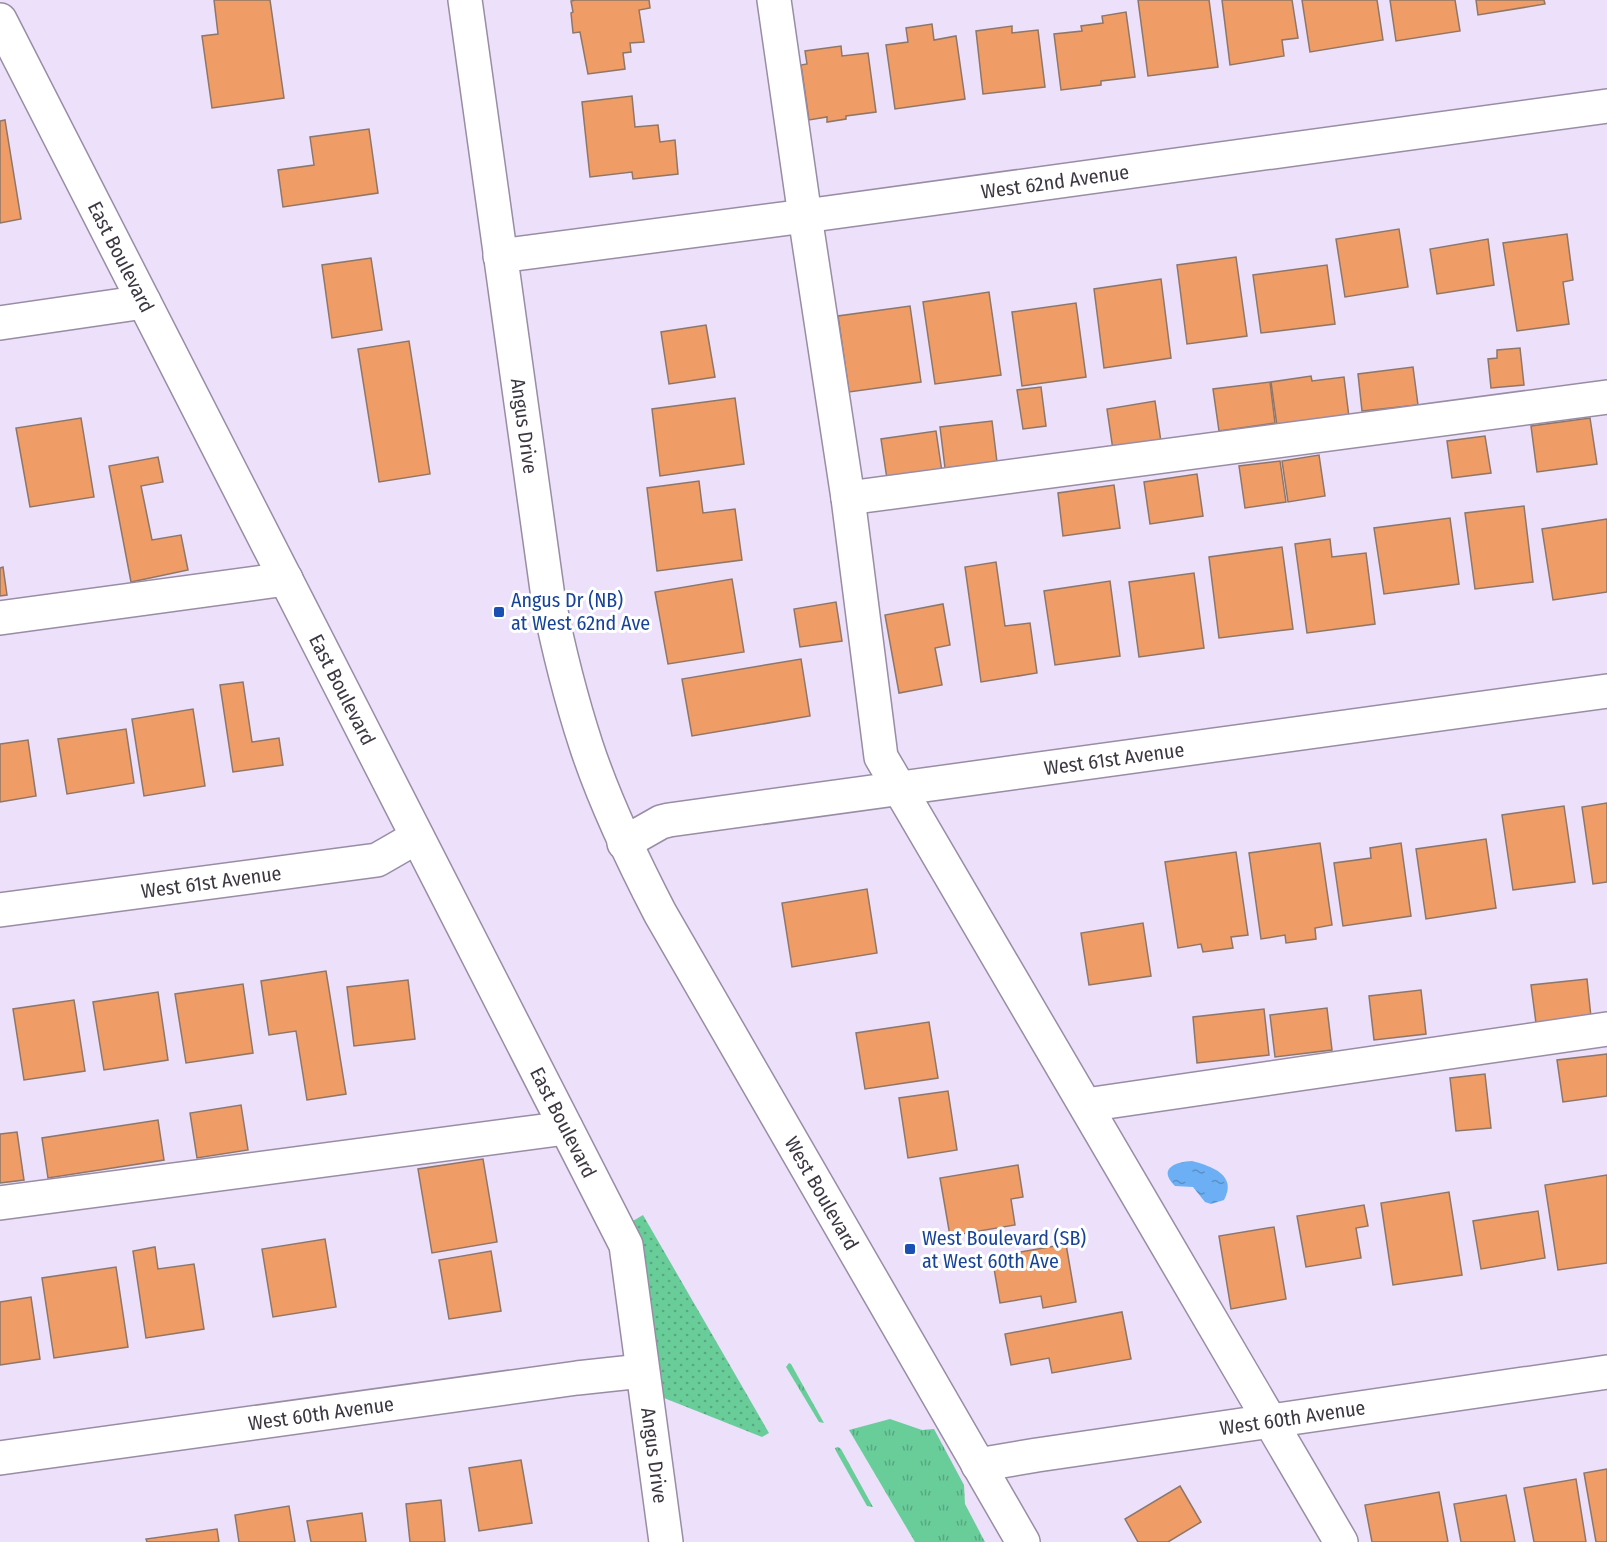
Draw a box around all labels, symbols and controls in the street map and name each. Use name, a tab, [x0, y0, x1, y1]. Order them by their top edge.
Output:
street label: West 62nd Avenue	[980, 160, 1131, 204]
street label: East Boulevard	[83, 197, 159, 316]
street label: Angus Drive	[506, 377, 543, 475]
place label: Angus Dr (NB) at West 62nd Ave	[511, 588, 650, 635]
marker: Angus Dr (NB) at West 62nd Ave	[492, 605, 506, 619]
street label: East Boulevard	[304, 630, 380, 749]
street label: West 61st Avenue	[1042, 737, 1186, 780]
street label: West 61st Avenue	[140, 861, 283, 903]
street label: East Boulevard	[525, 1063, 602, 1182]
street label: West Boulevard	[780, 1132, 864, 1254]
place label: West Boulevard (SB) at West 60th Ave	[922, 1226, 1086, 1273]
marker: West Boulevard (SB) at West 60th Ave	[903, 1242, 917, 1256]
street label: West 60th Avenue	[247, 1392, 395, 1435]
street label: West 60th Avenue	[1218, 1395, 1367, 1440]
street label: Angus Drive	[636, 1406, 673, 1505]

